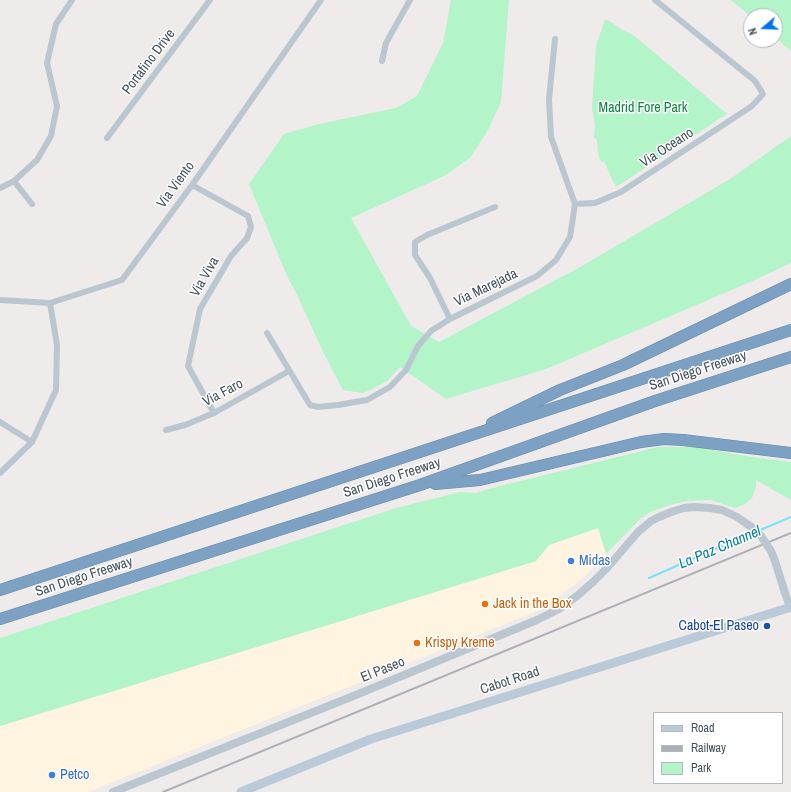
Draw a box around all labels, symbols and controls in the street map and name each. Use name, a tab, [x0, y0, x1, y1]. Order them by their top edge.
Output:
north arrow	[743, 8, 783, 48]
street label: Portafino Drive	[119, 26, 179, 98]
text: N	[745, 26, 760, 37]
park label: Madrid Fore Park	[599, 100, 687, 116]
street label: Via Oceano	[637, 124, 697, 172]
street label: Via Viento	[154, 159, 198, 211]
street label: Via Viva	[187, 254, 223, 300]
street label: Via Marejada	[452, 266, 520, 310]
street label: San Diego Freeway	[647, 347, 749, 395]
street label: Via Faro	[200, 375, 246, 411]
street label: San Diego Freeway	[341, 454, 443, 502]
water label: La Paz Channel	[676, 523, 764, 573]
street label: San Diego Freeway	[33, 553, 135, 601]
place label: Midas	[579, 553, 610, 569]
marker: Midas	[566, 556, 576, 566]
place label: Jack in the Box	[493, 596, 571, 612]
marker: Jack in the Box	[480, 599, 490, 609]
place label: Cabot-El Paseo	[679, 618, 759, 634]
marker: Cabot-El Paseo	[762, 621, 772, 631]
place label: Krispy Kreme	[425, 635, 495, 651]
marker: Krispy Kreme	[412, 638, 422, 648]
street label: El Paseo	[359, 654, 407, 686]
street label: Cabot Road	[478, 664, 542, 698]
legend	[653, 712, 783, 784]
text: Road	[691, 720, 715, 736]
text: Railway	[691, 740, 726, 756]
text: Park	[691, 760, 711, 776]
place label: Petco	[60, 767, 89, 783]
marker: Petco	[47, 770, 57, 780]

